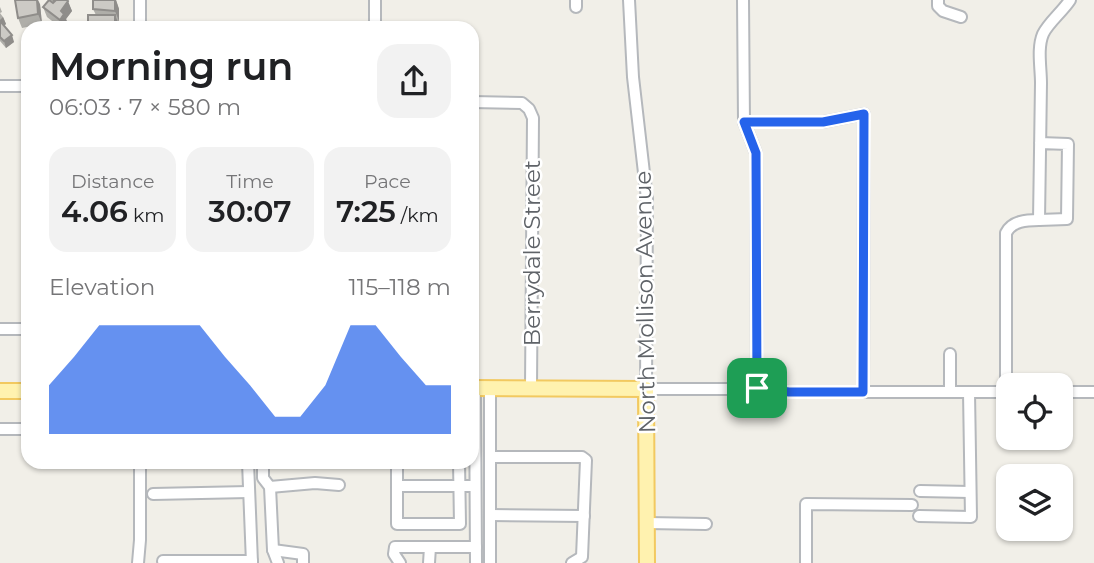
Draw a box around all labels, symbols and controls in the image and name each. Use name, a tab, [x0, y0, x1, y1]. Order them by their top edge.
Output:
text: Morning run	[49, 43, 293, 90]
button: share	[377, 44, 451, 118]
text: 06:03 · 7 × 580 m	[49, 93, 241, 121]
street label: Berrydale Street	[518, 160, 546, 346]
text: Distance	[71, 170, 154, 193]
text: Time	[226, 170, 274, 193]
text: Pace	[364, 170, 411, 193]
street label: North Mollison Avenue	[629, 170, 661, 434]
text: 4.06	[61, 193, 128, 230]
text: 30:07	[208, 193, 292, 230]
text: 7:25	[336, 193, 396, 230]
text: km	[128, 204, 164, 227]
text: /km	[396, 204, 439, 227]
text: Elevation	[49, 273, 155, 301]
text: 115–118 m	[349, 273, 451, 301]
pin	[727, 358, 787, 418]
icon: arrive	[738, 369, 776, 407]
map controls	[996, 373, 1073, 541]
button: locate	[996, 373, 1073, 450]
button: layers	[996, 464, 1073, 541]

